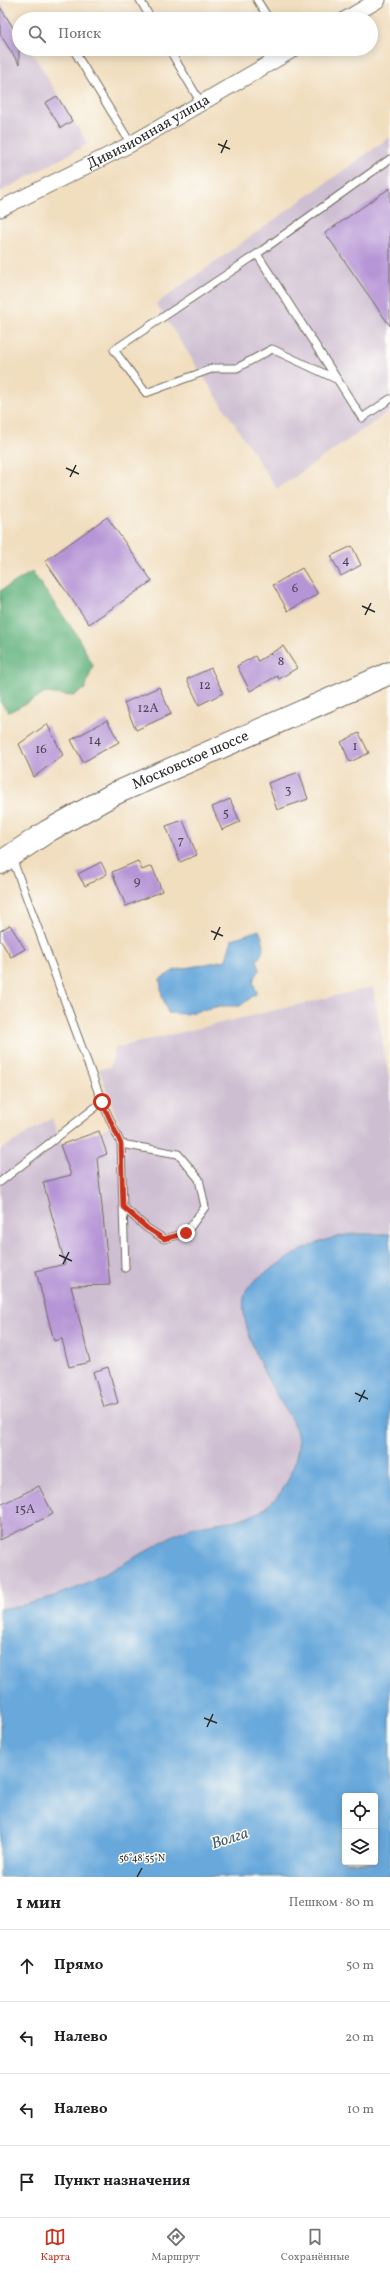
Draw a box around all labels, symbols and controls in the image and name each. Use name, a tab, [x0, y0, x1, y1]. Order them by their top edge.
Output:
search box	[12, 12, 378, 56]
icon: search	[26, 23, 48, 45]
text: Поиск	[58, 24, 101, 45]
street label: Дивизионная улица	[83, 90, 214, 175]
house number: 4	[342, 552, 350, 570]
house number: 6	[292, 580, 299, 598]
house number: 8	[278, 653, 284, 671]
house number: 12	[199, 677, 211, 695]
house number: 12А	[137, 700, 159, 718]
street label: Московское шоссе	[129, 726, 252, 795]
house number: 14	[89, 732, 102, 750]
house number: 1	[352, 738, 358, 756]
house number: 16	[35, 741, 47, 759]
house number: 3	[285, 782, 292, 800]
house number: 5	[223, 805, 229, 823]
house number: 7	[178, 832, 184, 850]
house number: 9	[134, 873, 141, 891]
route start	[93, 1093, 111, 1111]
route end	[177, 1224, 195, 1242]
house number: 15А	[15, 1501, 35, 1519]
map controls	[342, 1793, 378, 1865]
button: locate	[342, 1793, 378, 1829]
water label: Волга	[209, 1823, 252, 1855]
button: layers	[342, 1829, 378, 1865]
text: 56°48'55"N	[119, 1851, 166, 1865]
text: 1 мин	[16, 1892, 61, 1915]
text: Пешком · 80 m	[289, 1894, 374, 1912]
icon: ahead	[16, 1955, 38, 1977]
text: Прямо	[54, 1955, 103, 1976]
text: 50 m	[346, 1957, 374, 1975]
icon: left	[16, 2027, 38, 2049]
text: Налево	[54, 2027, 108, 2048]
text: 20 m	[345, 2029, 374, 2047]
icon: left	[16, 2099, 38, 2121]
text: Налево	[54, 2099, 108, 2120]
text: 10 m	[347, 2101, 374, 2119]
icon: arrive	[16, 2171, 38, 2193]
text: Пункт назначения	[54, 2171, 190, 2192]
tab: Карта	[40, 2226, 70, 2265]
tab: Маршрут	[151, 2226, 200, 2265]
tab: Сохранённые	[281, 2226, 349, 2265]

